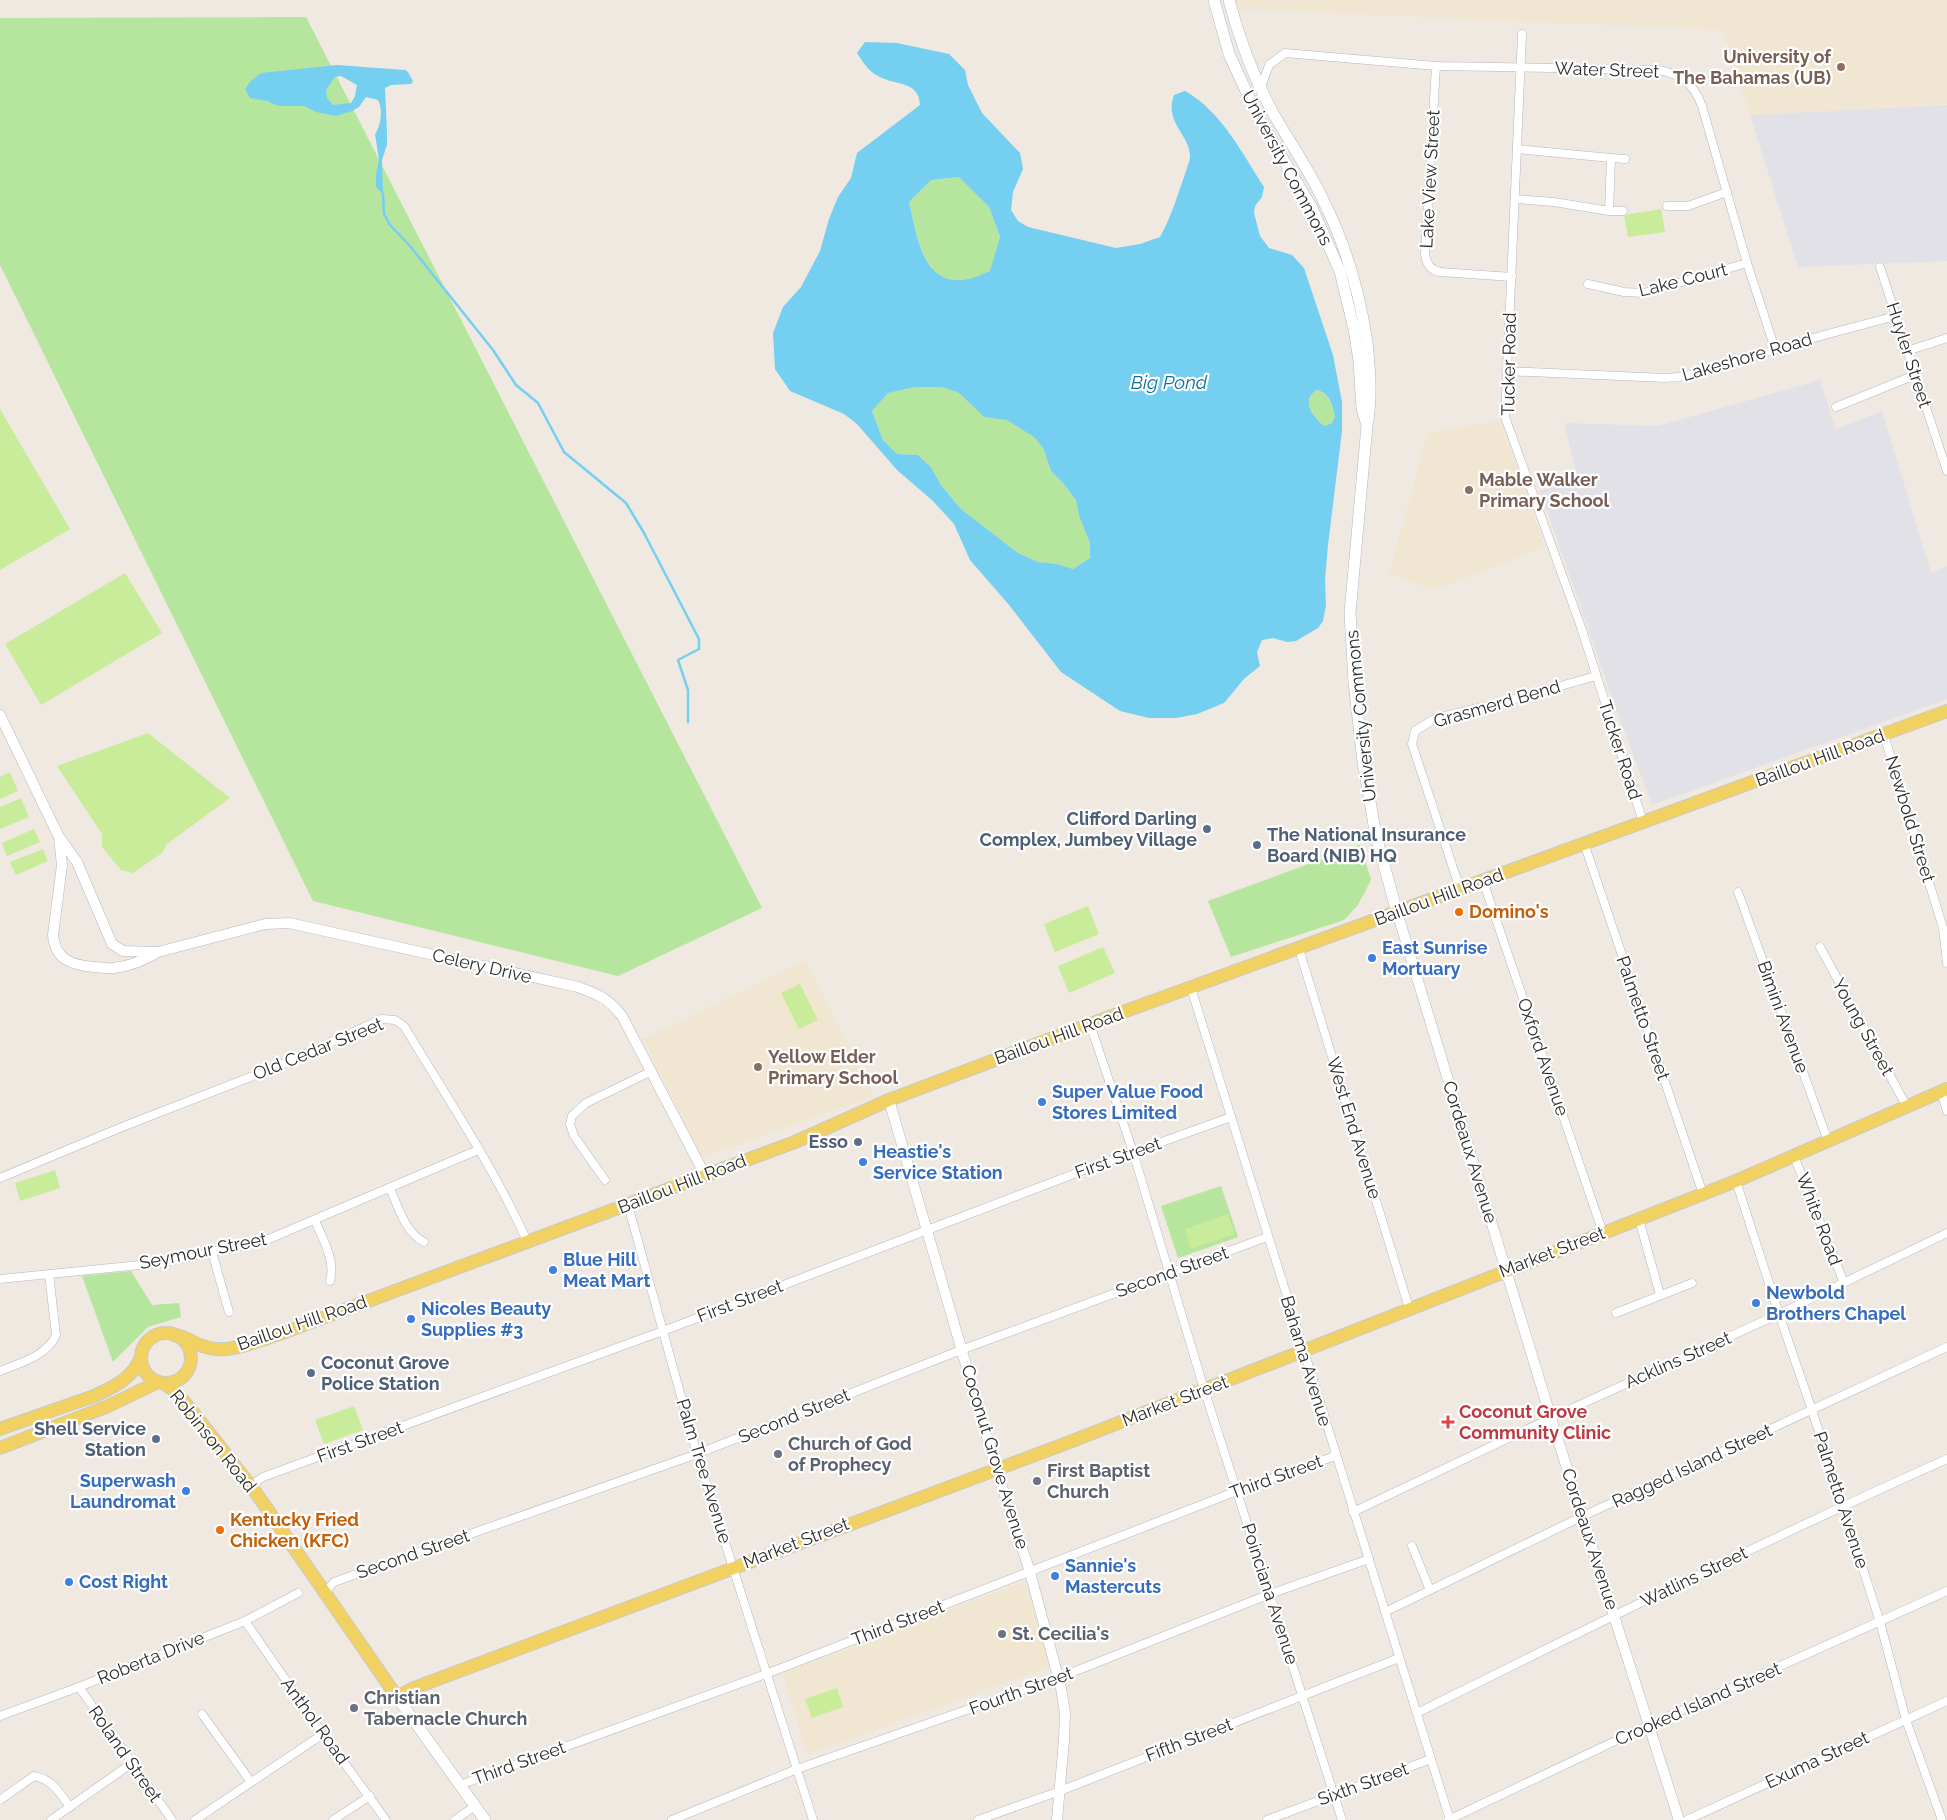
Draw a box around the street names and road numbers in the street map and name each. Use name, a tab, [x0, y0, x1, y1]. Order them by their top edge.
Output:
street label: Water Street	[1554, 57, 1660, 82]
street label: University Commons	[1238, 87, 1337, 249]
street label: Lake View Street	[1415, 109, 1444, 249]
street label: Lake Court	[1636, 258, 1729, 301]
street label: Huyler Street	[1883, 299, 1936, 410]
street label: Tucker Road	[1497, 312, 1520, 416]
street label: Lakeshore Road	[1679, 328, 1814, 385]
street label: University Commons	[1341, 629, 1380, 803]
street label: Grasmerd Bend	[1431, 675, 1563, 732]
street label: Tucker Road	[1595, 697, 1646, 802]
street label: Baillou Hill Road	[1752, 724, 1887, 791]
street label: Newbold Street	[1881, 753, 1940, 885]
street label: Baillou Hill Road	[1371, 863, 1506, 930]
street label: Celery Drive	[430, 944, 534, 987]
street label: Palmetto Street	[1612, 953, 1675, 1083]
street label: Bimini Avenue	[1753, 958, 1814, 1076]
street label: Young Street	[1828, 975, 1899, 1079]
street label: Oxford Avenue	[1513, 995, 1574, 1119]
street label: Baillou Hill Road	[991, 1002, 1126, 1069]
street label: Old Cedar Street	[250, 1013, 386, 1084]
street label: West End Avenue	[1323, 1054, 1386, 1202]
street label: Cordeaux Avenue	[1439, 1078, 1502, 1226]
street label: First Street	[1072, 1132, 1164, 1183]
street label: Baillou Hill Road	[615, 1149, 749, 1218]
street label: White Road	[1792, 1170, 1847, 1268]
street label: Market Street	[1496, 1222, 1608, 1281]
street label: Seymour Street	[137, 1228, 268, 1273]
street label: Second Street	[1113, 1241, 1231, 1302]
street label: First Street	[694, 1275, 786, 1326]
street label: Baillou Hill Road	[234, 1291, 369, 1355]
street label: Bahama Avenue	[1277, 1293, 1336, 1429]
street label: Acklins Street	[1622, 1327, 1734, 1392]
street label: Coconut Grove Avenue	[957, 1362, 1034, 1552]
street label: Market Street	[1119, 1371, 1231, 1430]
street label: Second Street	[735, 1384, 853, 1447]
street label: Robinson Road	[166, 1385, 261, 1496]
street label: Palm Tree Avenue	[672, 1396, 737, 1546]
street label: First Street	[314, 1416, 406, 1467]
street label: Ragged Island Street	[1609, 1419, 1775, 1512]
street label: Palmetto Avenue	[1809, 1429, 1874, 1571]
street label: Third Street	[1227, 1450, 1325, 1503]
street label: Cordeaux Avenue	[1558, 1465, 1623, 1613]
street label: Market Street	[740, 1513, 852, 1572]
street label: Poinciana Avenue	[1238, 1521, 1303, 1668]
street label: Second Street	[354, 1524, 472, 1583]
street label: Watlins Street	[1637, 1542, 1751, 1611]
street label: Third Street	[849, 1595, 947, 1650]
street label: Roberta Drive	[94, 1626, 208, 1689]
street label: Crooked Island Street	[1612, 1658, 1784, 1750]
street label: Fourth Street	[966, 1662, 1076, 1719]
street label: Anthol Road	[277, 1673, 354, 1768]
street label: Roland Street	[84, 1701, 166, 1806]
street label: Fifth Street	[1142, 1713, 1235, 1766]
street label: Exuma Street	[1762, 1726, 1872, 1793]
street label: Third Street	[470, 1736, 568, 1789]
street label: Sixth Street	[1315, 1757, 1411, 1810]

